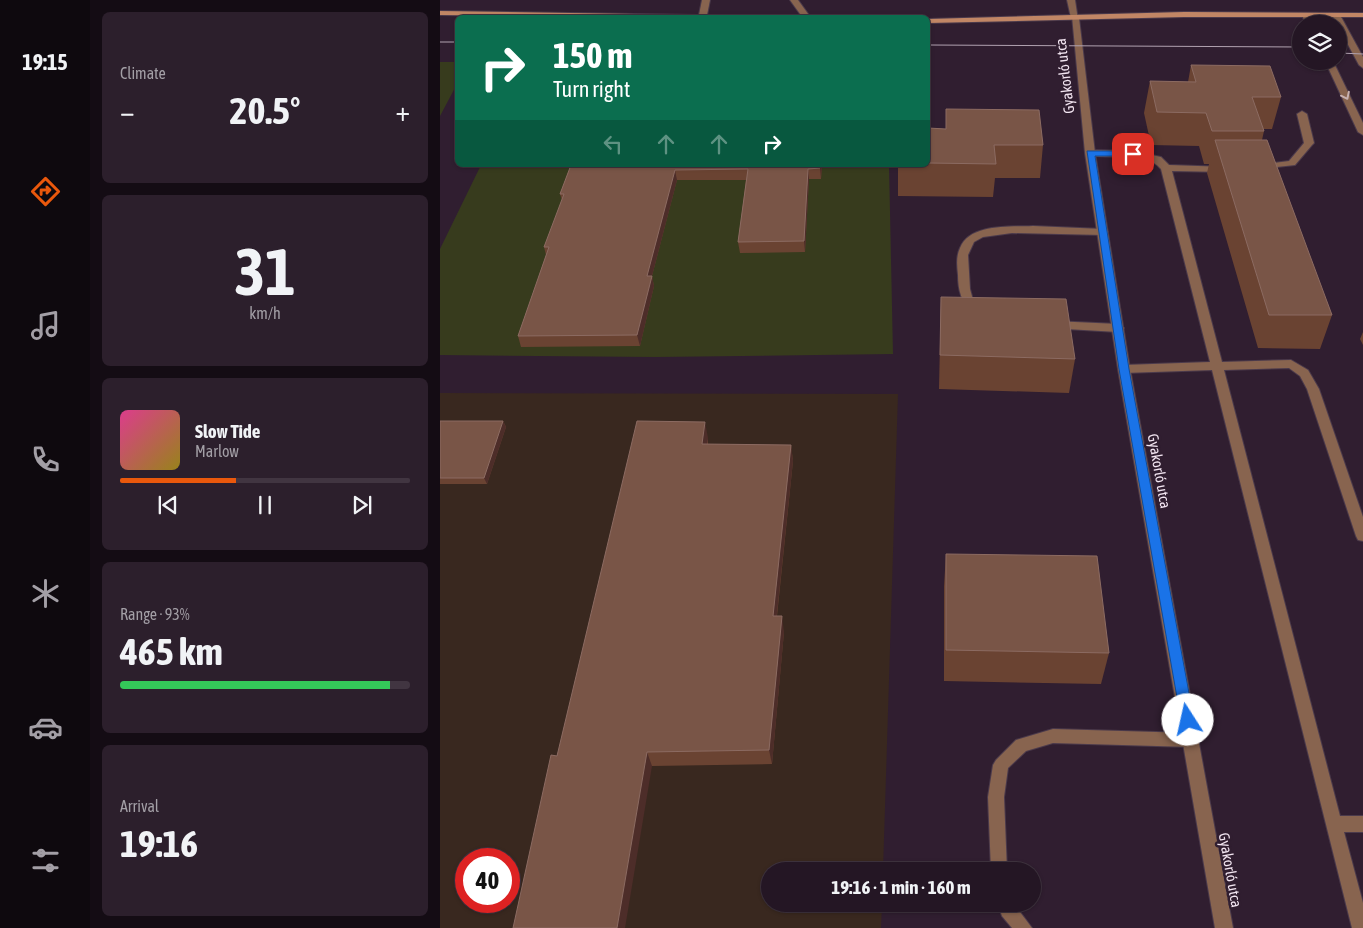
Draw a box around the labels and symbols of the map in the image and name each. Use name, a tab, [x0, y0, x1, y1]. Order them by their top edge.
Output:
street label: Gyakorló utca	[1051, 37, 1078, 115]
one-way arrow	[1340, 91, 1350, 100]
pin	[1112, 133, 1154, 175]
street label: Gyakorló utca	[1145, 432, 1174, 510]
position arrow	[1161, 693, 1213, 745]
street label: Gyakorló utca	[1216, 831, 1245, 909]
speed limit sign: 40	[455, 848, 520, 913]

